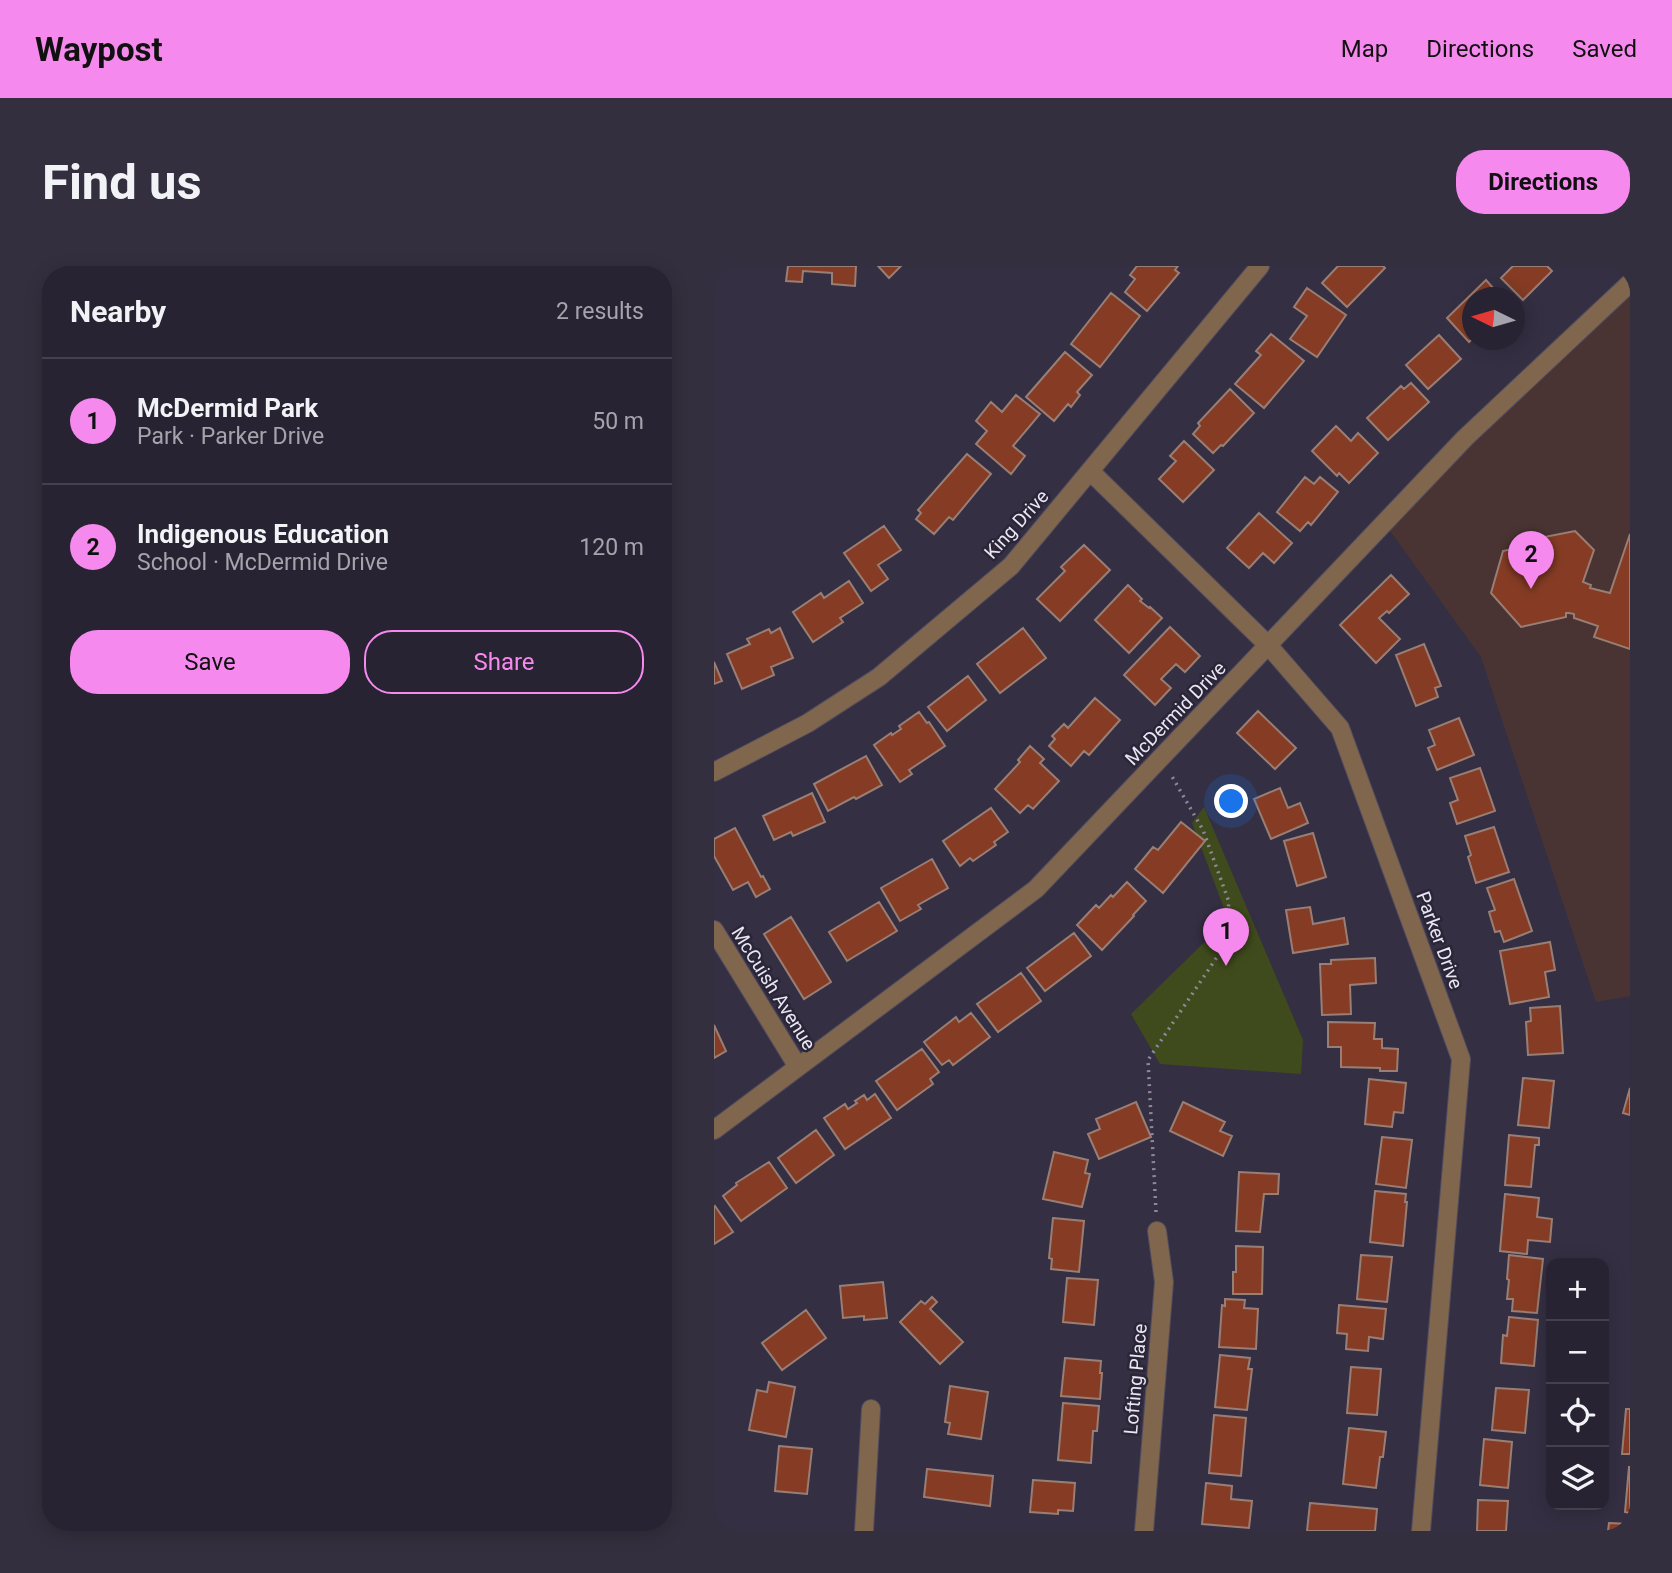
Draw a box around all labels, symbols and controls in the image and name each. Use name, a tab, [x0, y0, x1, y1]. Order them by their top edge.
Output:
text: Waypost	[35, 30, 163, 69]
text: Map	[1341, 35, 1388, 63]
text: Directions	[1426, 35, 1534, 63]
text: Saved	[1572, 35, 1637, 63]
button: Directions	[1456, 150, 1630, 214]
text: Find us	[42, 154, 202, 211]
north arrow	[1462, 287, 1525, 350]
text: Nearby	[70, 294, 166, 329]
text: 2 results	[556, 298, 644, 325]
text: McDermid Park	[137, 393, 318, 423]
text: 1	[86, 408, 100, 435]
text: 50 m	[592, 408, 644, 435]
text: Park · Parker Drive	[137, 423, 324, 450]
street label: King Drive	[979, 485, 1053, 564]
text: Indigenous Education	[137, 519, 389, 549]
pin: 2	[1508, 531, 1554, 589]
text: 2	[86, 534, 100, 561]
text: 120 m	[579, 534, 644, 561]
text: School · McDermid Drive	[137, 549, 388, 576]
button: Save	[70, 630, 350, 694]
button: Share	[364, 630, 644, 694]
street label: McDermid Drive	[1120, 657, 1230, 770]
your location	[1214, 784, 1248, 818]
street label: Parker Drive	[1411, 888, 1468, 992]
pin: 1	[1203, 908, 1249, 966]
street label: McCuish Avenue	[726, 922, 821, 1054]
map controls	[1546, 1258, 1609, 1510]
button: +	[1546, 1258, 1609, 1321]
button: −	[1546, 1321, 1609, 1384]
street label: Lofting Place	[1119, 1323, 1152, 1436]
button: locate	[1546, 1384, 1609, 1447]
button: layers	[1546, 1447, 1609, 1510]

